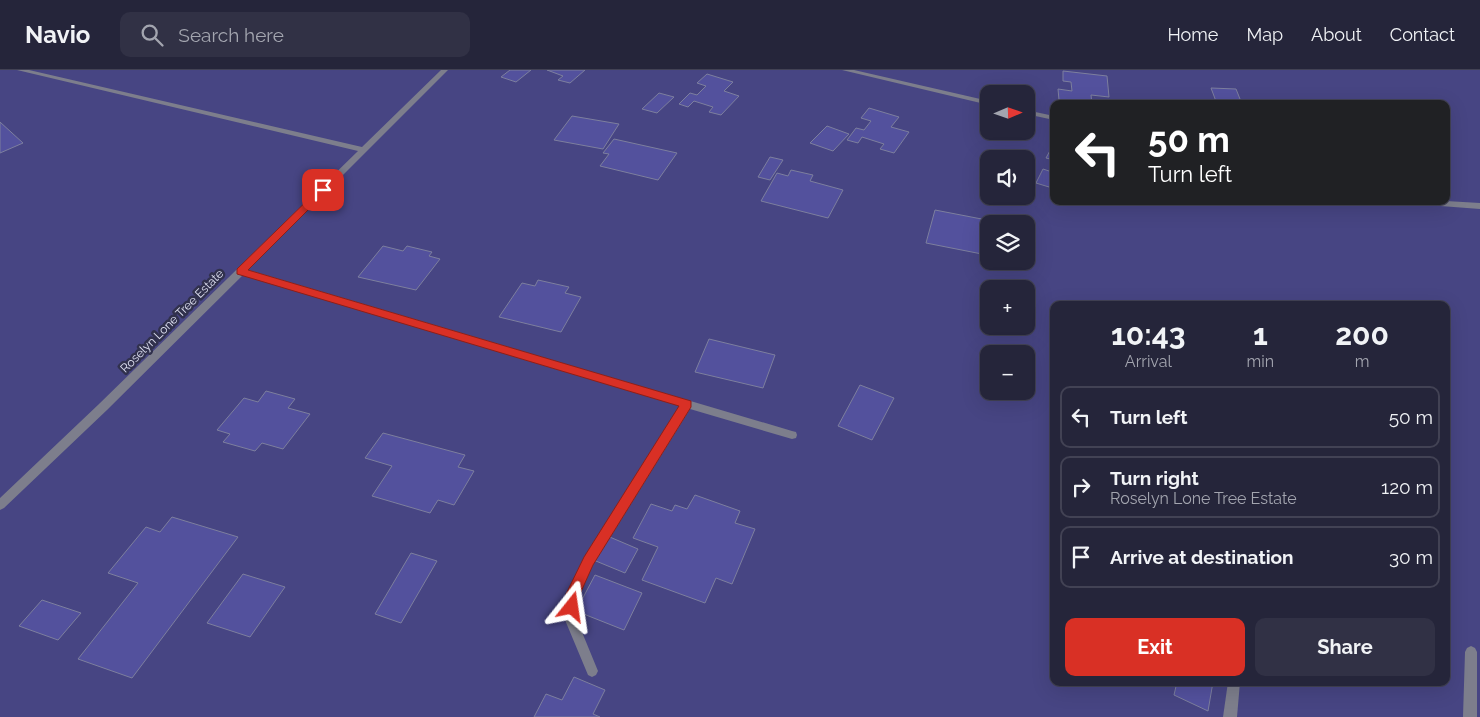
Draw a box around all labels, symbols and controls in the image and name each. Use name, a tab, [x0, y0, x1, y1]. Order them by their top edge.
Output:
search box	[120, 12, 470, 57]
text: Navio	[25, 20, 90, 49]
icon: search	[138, 21, 166, 49]
text: Search here	[178, 24, 284, 46]
text: Home	[1167, 24, 1218, 45]
text: Map	[1246, 24, 1283, 45]
text: About	[1311, 24, 1362, 45]
text: Contact	[1390, 24, 1455, 45]
north arrow	[980, 85, 1035, 140]
map controls	[980, 85, 1035, 400]
text: 50 m	[1148, 119, 1230, 160]
icon: left	[1065, 120, 1130, 185]
button: sound	[980, 150, 1035, 205]
text: Turn left	[1148, 161, 1232, 187]
pin	[302, 169, 344, 211]
icon: arrive	[309, 176, 337, 204]
button: layers	[980, 215, 1035, 270]
street label: Roselyn Lone Tree Estate	[118, 267, 226, 375]
button: +	[980, 280, 1035, 335]
text: 10:43	[1111, 317, 1186, 352]
text: 1	[1253, 317, 1268, 352]
text: 200	[1335, 317, 1389, 352]
button: −	[980, 345, 1035, 400]
text: Arrival	[1125, 352, 1172, 371]
text: min	[1247, 352, 1274, 371]
text: m	[1355, 352, 1369, 371]
icon: left	[1067, 403, 1095, 431]
text: Turn left	[1110, 406, 1187, 428]
text: 50 m	[1389, 406, 1433, 428]
text: Turn right	[1110, 467, 1199, 489]
icon: right	[1067, 473, 1095, 501]
text: 120 m	[1381, 476, 1433, 498]
text: Roselyn Lone Tree Estate	[1110, 489, 1297, 508]
icon: arrive	[1067, 543, 1095, 571]
text: Arrive at destination	[1110, 546, 1294, 568]
text: 30 m	[1389, 546, 1433, 568]
position arrow	[545, 580, 597, 632]
button: Exit	[1065, 618, 1245, 676]
button: Share	[1255, 618, 1435, 676]

